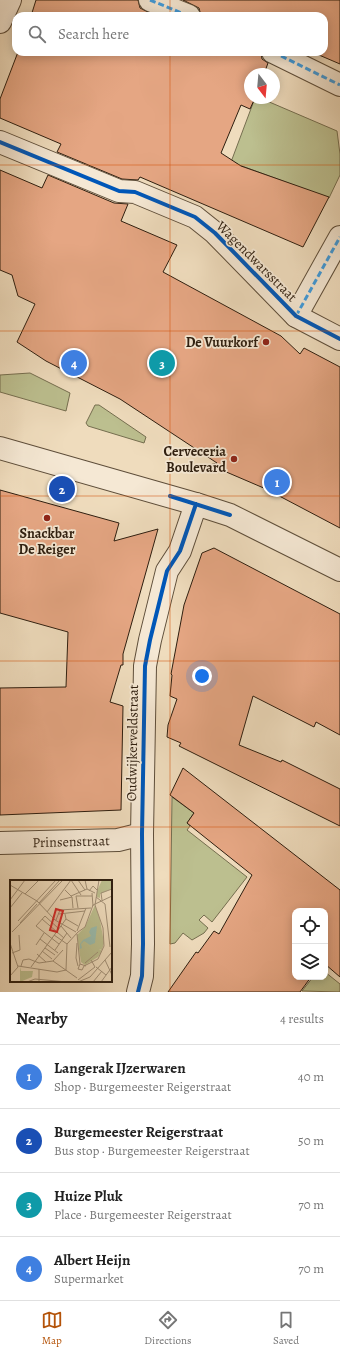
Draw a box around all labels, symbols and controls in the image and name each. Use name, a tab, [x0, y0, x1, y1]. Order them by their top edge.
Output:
search box	[12, 12, 328, 56]
icon: search	[26, 23, 48, 45]
text: Search here	[58, 24, 129, 44]
north arrow	[244, 68, 280, 104]
street label: Wagendwarsstraat	[211, 216, 302, 306]
place label: De Vuurkorf	[186, 333, 260, 352]
marker: De Vuurkorf	[261, 337, 271, 347]
pin: 4	[61, 348, 87, 378]
pin: 3	[149, 348, 175, 378]
place label: Cerveceria Boulevard	[163, 442, 226, 477]
marker: Cerveceria Boulevard	[229, 454, 239, 464]
pin: 1	[264, 467, 290, 497]
pin: 2	[49, 474, 75, 504]
marker: Snackbar De Reiger	[42, 513, 52, 523]
place label: Snackbar De Reiger	[19, 524, 76, 559]
your location	[192, 666, 212, 686]
street label: Oudwijkerveldstraat	[122, 684, 143, 802]
street label: Prinsenstraat	[32, 831, 110, 852]
inset map	[10, 880, 112, 982]
map controls	[292, 908, 328, 980]
button: locate	[292, 908, 328, 944]
button: layers	[292, 944, 328, 980]
text: Nearby	[16, 1007, 67, 1030]
text: 4 results	[280, 1010, 324, 1027]
text: Langerak IJzerwaren	[54, 1058, 186, 1078]
text: 1	[27, 1068, 31, 1085]
text: 40 m	[298, 1068, 324, 1085]
text: Shop · Burgemeester Reigerstraat	[54, 1078, 231, 1095]
text: Burgemeester Reigerstraat	[54, 1122, 223, 1142]
text: 2	[26, 1132, 32, 1149]
text: 50 m	[298, 1132, 324, 1149]
text: Bus stop · Burgemeester Reigerstraat	[54, 1142, 250, 1159]
text: Huize Pluk	[54, 1186, 123, 1206]
text: 3	[26, 1196, 32, 1213]
text: 70 m	[298, 1196, 324, 1213]
text: Place · Burgemeester Reigerstraat	[54, 1206, 232, 1223]
text: Albert Heijn	[54, 1250, 130, 1270]
text: 4	[26, 1260, 32, 1277]
text: 70 m	[298, 1260, 324, 1277]
text: Supermarket	[54, 1270, 124, 1287]
tab: Map	[41, 1309, 63, 1348]
tab: Directions	[144, 1309, 192, 1348]
tab: Saved	[273, 1309, 299, 1348]

